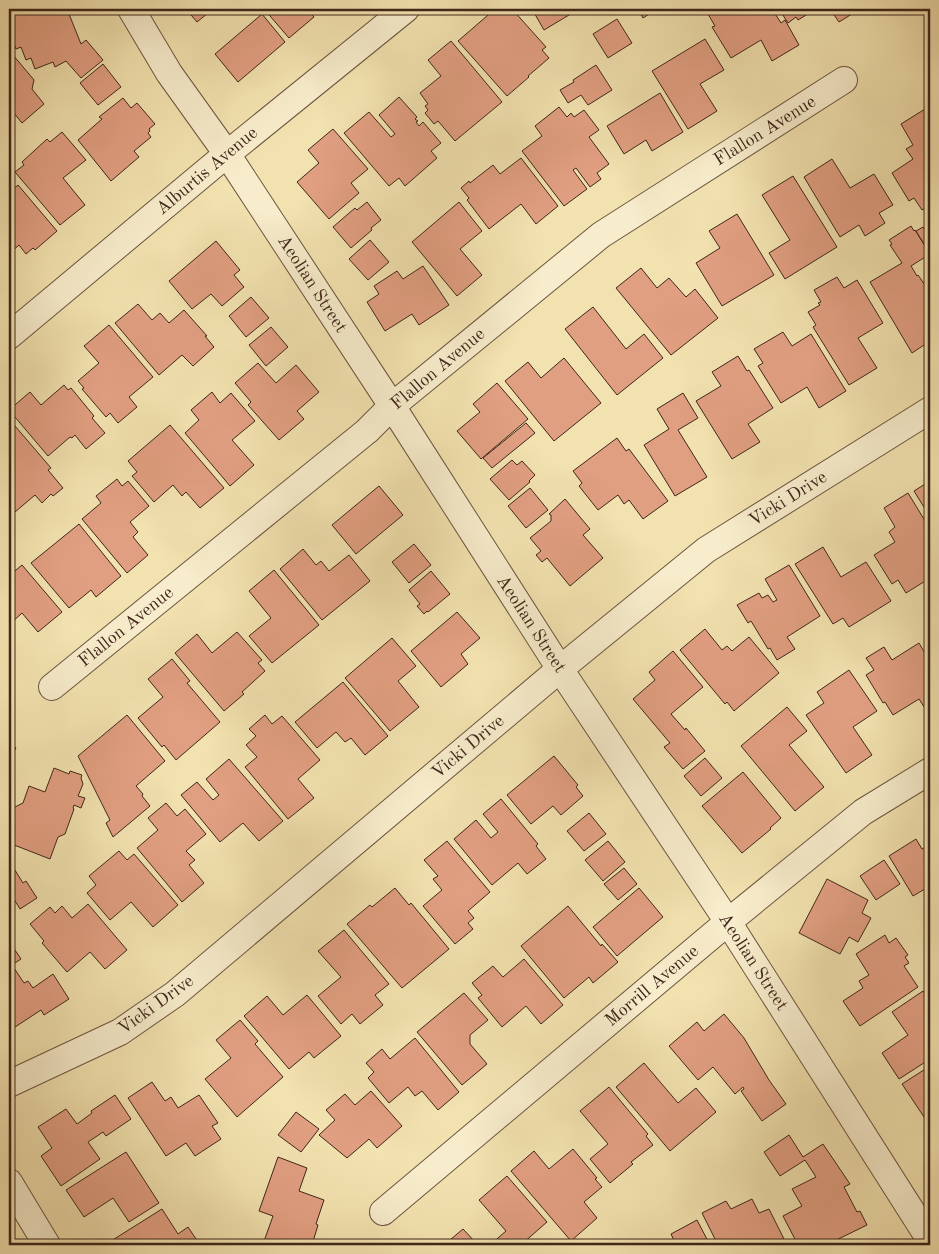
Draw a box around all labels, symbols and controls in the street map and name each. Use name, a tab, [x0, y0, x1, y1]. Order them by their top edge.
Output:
street label: Flallon Avenue	[711, 92, 819, 170]
street label: Alburtis Avenue	[153, 124, 261, 218]
street label: Aeolian Street	[274, 232, 350, 336]
street label: Flallon Avenue	[388, 325, 488, 413]
street label: Vicki Drive	[746, 468, 830, 530]
street label: Aeolian Street	[493, 572, 569, 676]
street label: Flallon Avenue	[75, 583, 177, 671]
street label: Vicki Drive	[428, 712, 508, 782]
street label: Aeolian Street	[715, 910, 791, 1014]
street label: Morrill Avenue	[602, 942, 702, 1030]
street label: Vicki Drive	[115, 972, 197, 1038]

